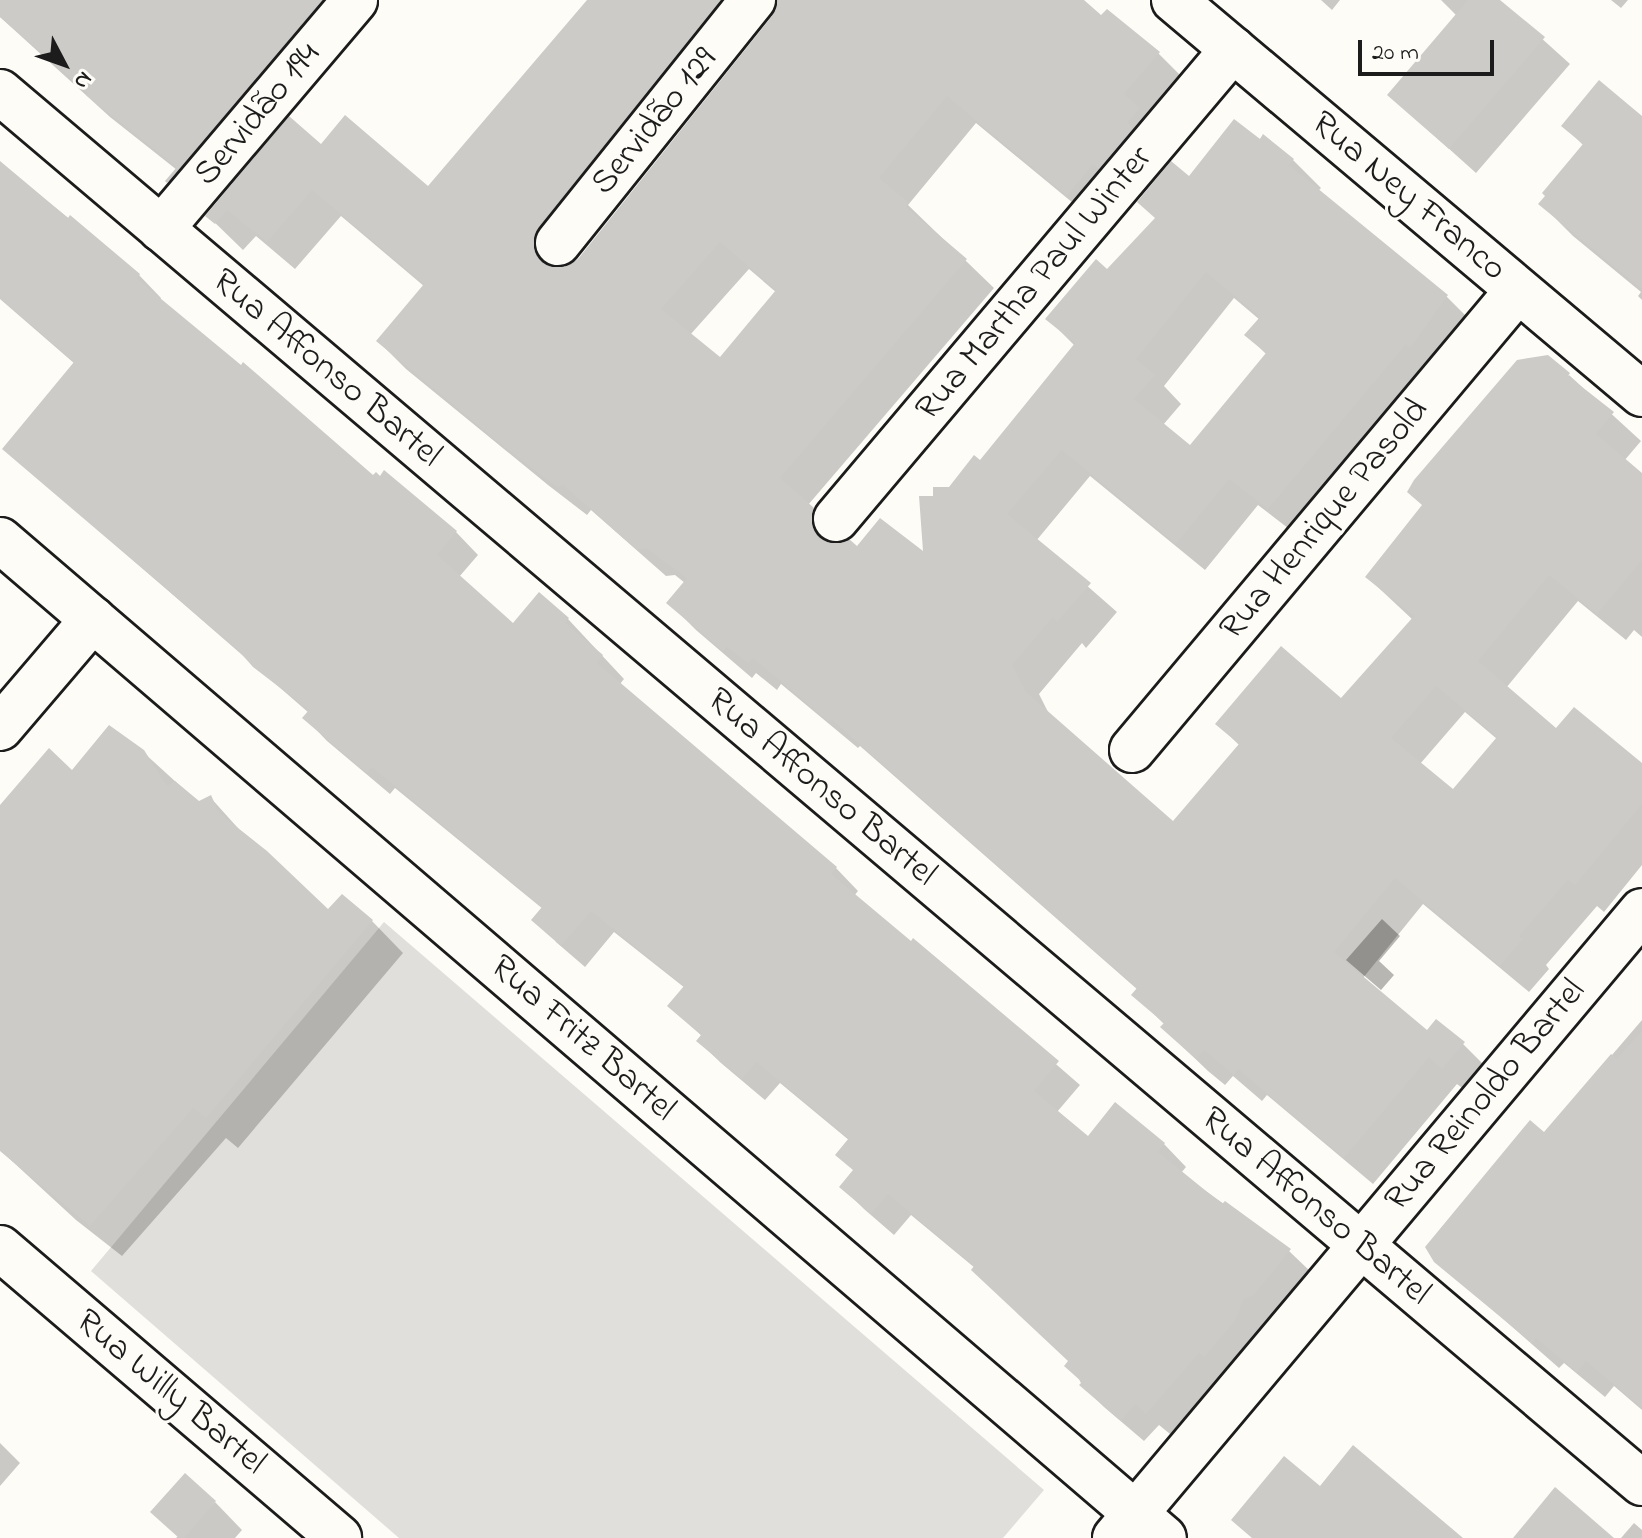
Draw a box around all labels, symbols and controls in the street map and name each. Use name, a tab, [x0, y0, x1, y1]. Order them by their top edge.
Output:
north arrow	[24, 24, 104, 104]
scale bar	[1362, 24, 1498, 74]
street label: Servidão 194	[186, 34, 330, 196]
text: 20 m	[1372, 36, 1419, 71]
street label: Servidão 129	[582, 40, 728, 204]
text: N	[65, 64, 99, 96]
street label: Rua Ney Franco	[1302, 103, 1514, 291]
street label: Rua Martha Paul Winter	[907, 138, 1163, 430]
street label: Rua Affonso Bartel	[202, 260, 450, 478]
street label: Rua Henrique Pasold	[1211, 390, 1439, 650]
street label: Rua Affonso Bartel	[697, 679, 945, 897]
street label: Rua Fritz Bartel	[480, 947, 684, 1131]
street label: Rua Reinoldo Bartel	[1376, 971, 1596, 1221]
street label: Rua Affonso Bartel	[1191, 1098, 1439, 1316]
street label: Rua Willy Bartel	[66, 1301, 274, 1485]

